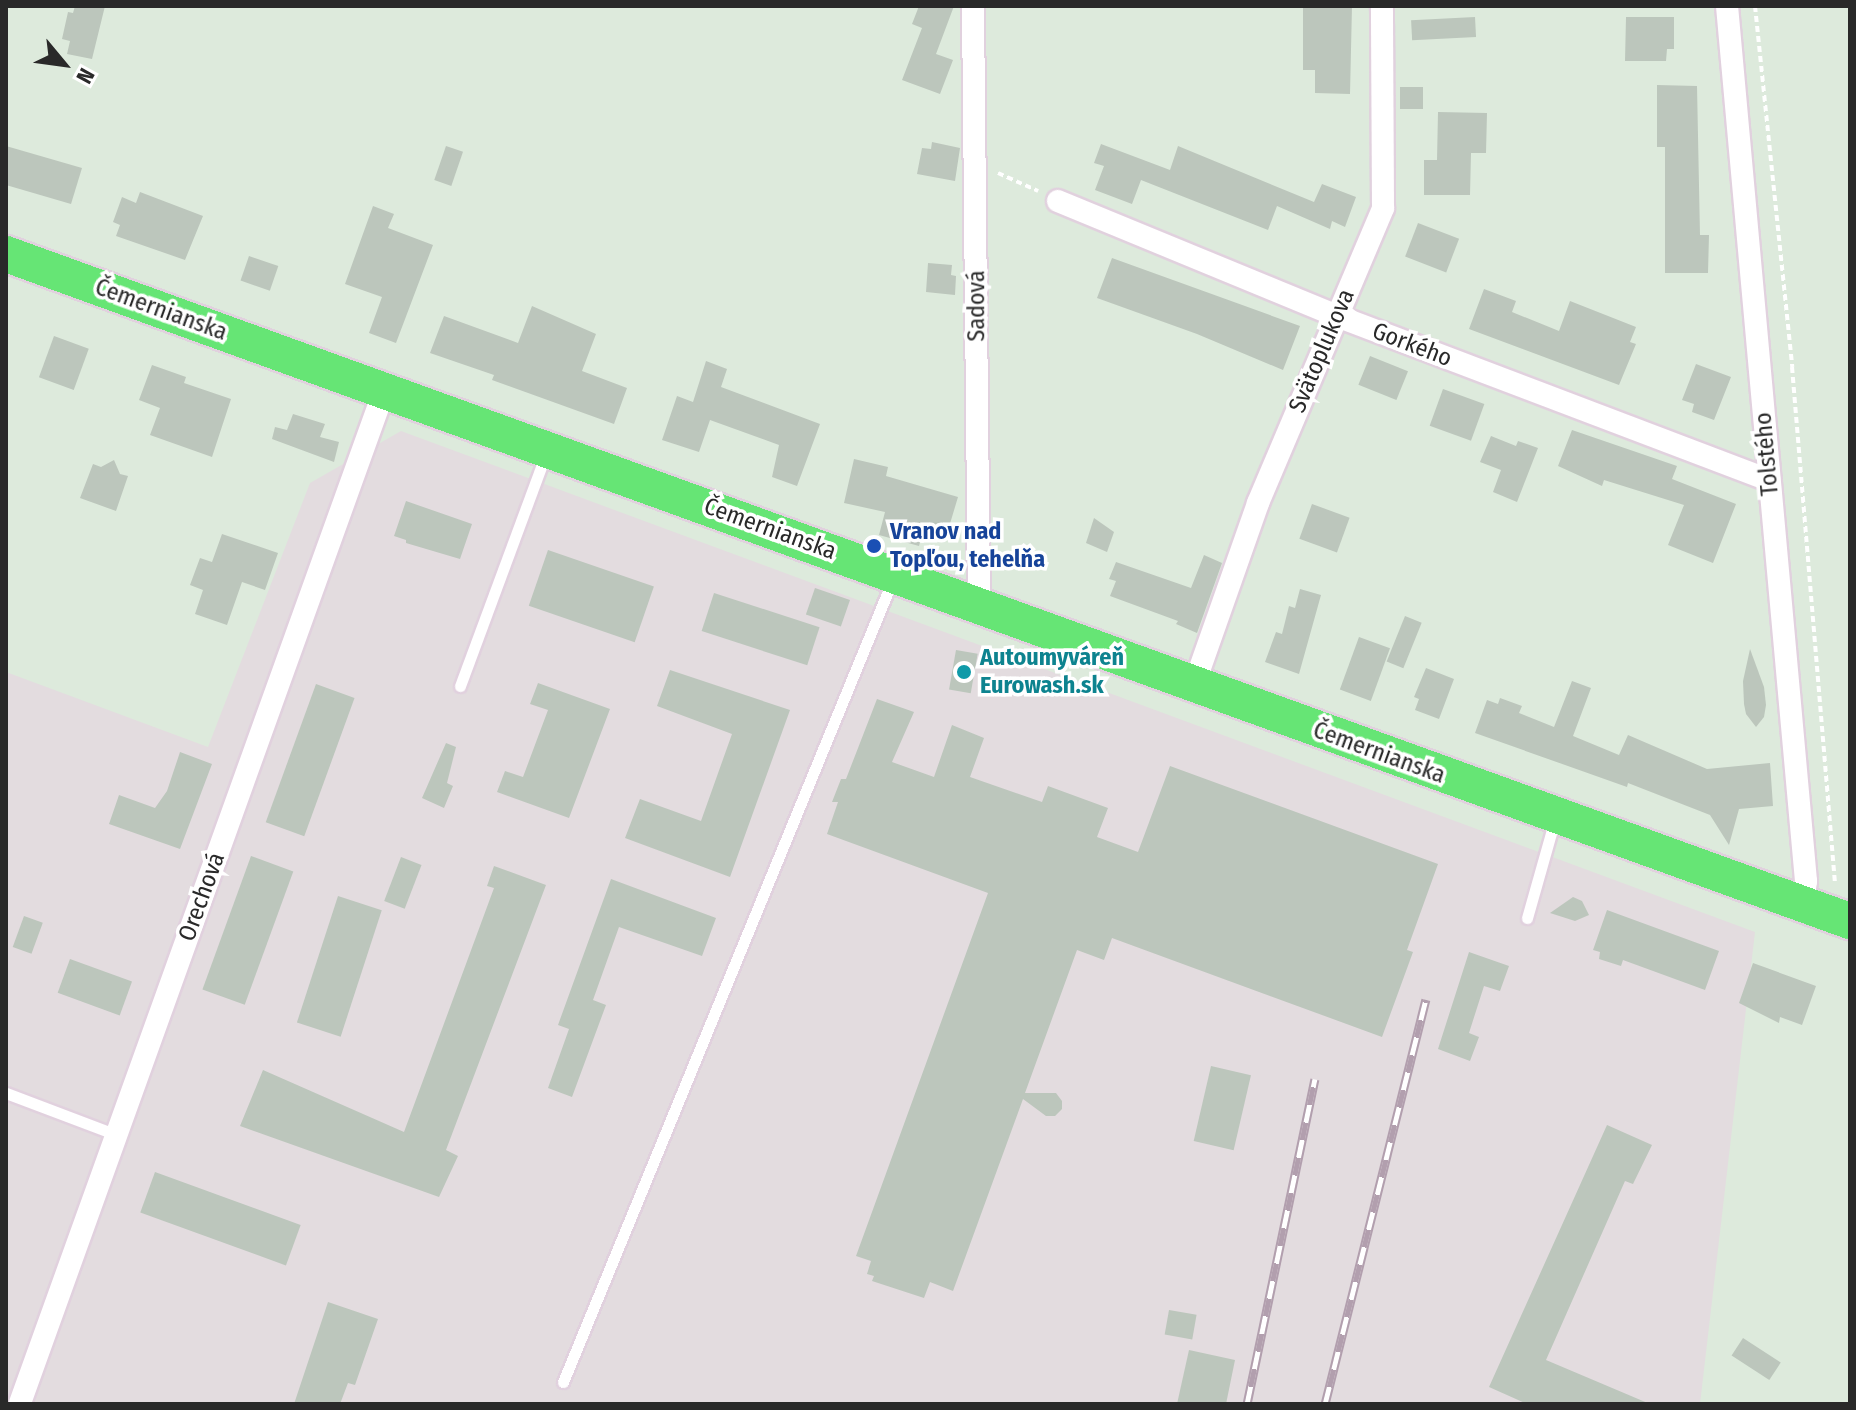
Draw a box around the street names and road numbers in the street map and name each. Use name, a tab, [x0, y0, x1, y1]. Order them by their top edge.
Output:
street label: Sadová	[963, 270, 991, 342]
street label: Čemernianska	[91, 273, 231, 347]
street label: Svätoplukova	[1283, 285, 1361, 417]
street label: Gorkého	[1368, 317, 1456, 373]
street label: Tolstého	[1749, 411, 1785, 497]
street label: Čemernianska	[700, 492, 840, 566]
street label: Čemernianska	[1309, 716, 1449, 790]
street label: Orechová	[173, 849, 231, 945]

